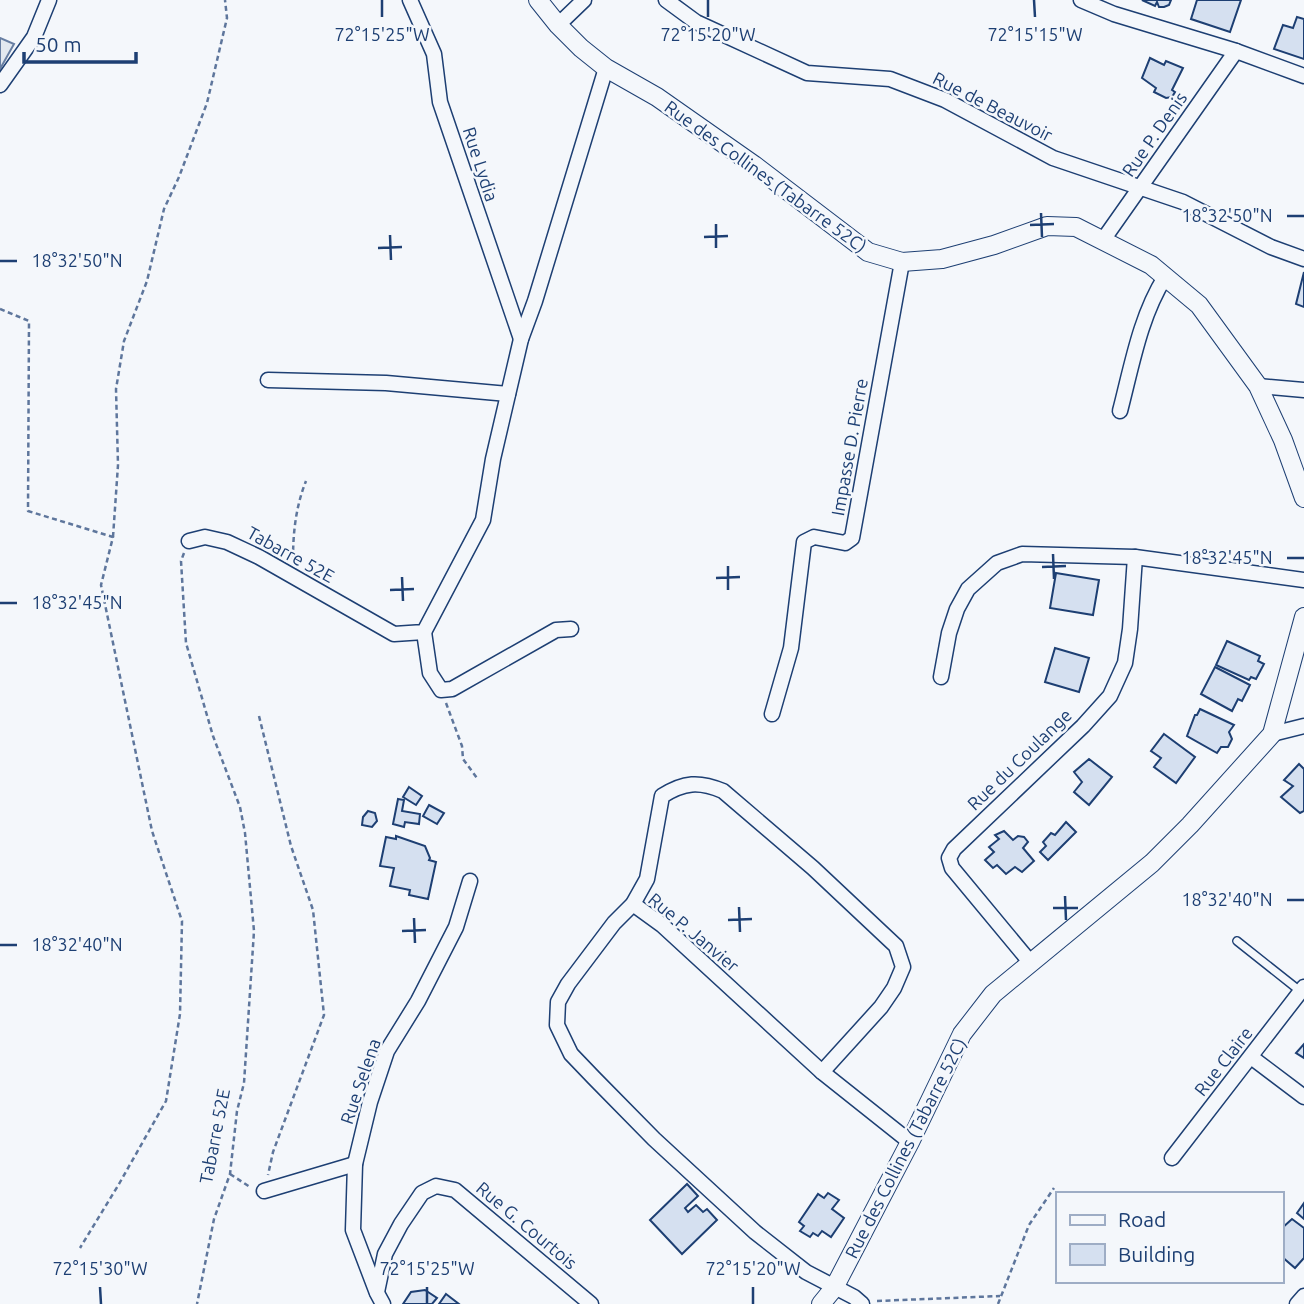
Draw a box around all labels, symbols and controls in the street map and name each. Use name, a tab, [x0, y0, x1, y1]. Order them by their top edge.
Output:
scale bar	[24, 21, 136, 65]
text: 72°15'25"W	[334, 24, 430, 44]
text: 72°15'20"W	[660, 24, 756, 44]
text: 72°15'15"W	[987, 24, 1083, 44]
text: 50 m	[35, 32, 82, 56]
street label: Rue de Beauvoir	[930, 67, 1056, 145]
street label: Rue P. Denis	[1118, 88, 1191, 180]
street label: Rue des Collines (Tabarre 52C)	[661, 96, 871, 257]
street label: Rue Lydia	[460, 124, 502, 204]
text: 18°32'50"N	[1181, 205, 1273, 225]
text: 18°32'50"N	[31, 250, 123, 270]
street label: Impasse D. Pierre	[827, 377, 871, 517]
street label: Tabarre 52E	[244, 522, 338, 586]
text: 18°32'45"N	[1181, 547, 1273, 567]
text: 18°32'45"N	[31, 592, 123, 612]
street label: Rue du Coulange	[963, 704, 1075, 814]
street label: Rue P. Janvier	[645, 888, 743, 976]
text: 18°32'40"N	[1181, 889, 1273, 909]
text: 18°32'40"N	[31, 934, 123, 954]
street label: Rue Claire	[1190, 1023, 1256, 1099]
street label: Rue des Collines (Tabarre 52C)	[841, 1035, 970, 1262]
street label: Rue Selena	[336, 1036, 384, 1126]
street label: Tabarre 52E	[195, 1087, 233, 1185]
street label: Rue G. Courtois	[473, 1177, 581, 1273]
legend	[1056, 1192, 1283, 1283]
text: Road	[1118, 1207, 1166, 1231]
text: Building	[1118, 1242, 1195, 1266]
text: 72°15'30"W	[52, 1258, 148, 1278]
text: 72°15'25"W	[379, 1258, 475, 1278]
text: 72°15'20"W	[705, 1258, 801, 1278]

